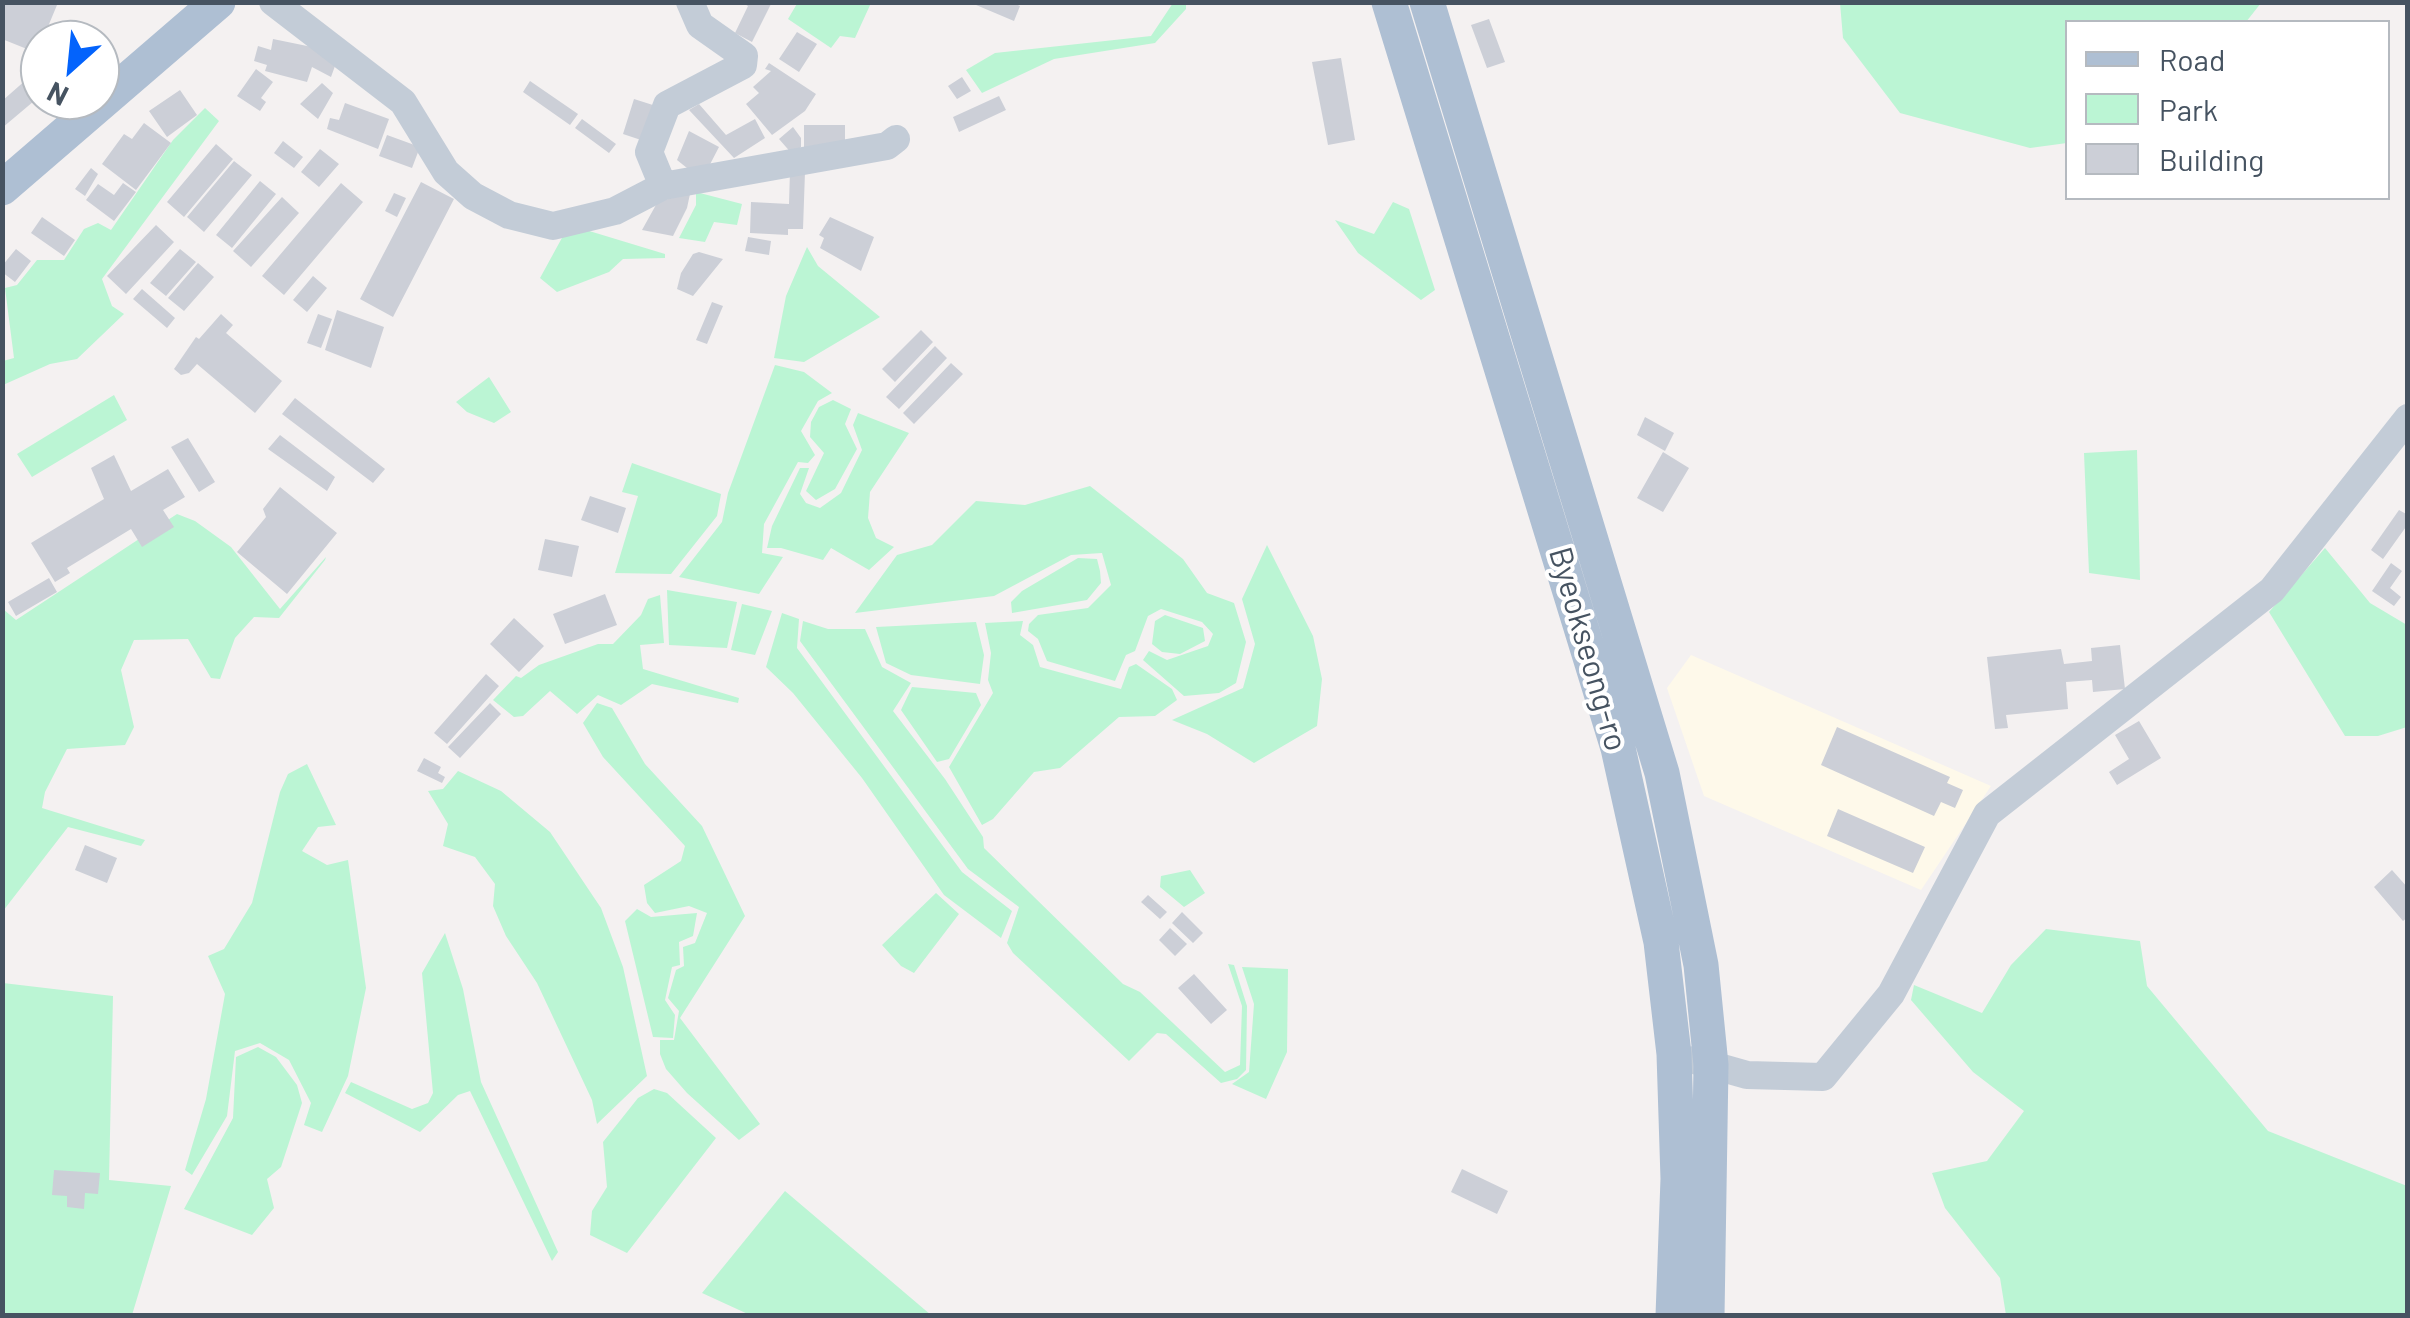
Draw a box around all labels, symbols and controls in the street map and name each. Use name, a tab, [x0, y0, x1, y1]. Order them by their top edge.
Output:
north arrow	[20, 20, 120, 120]
legend	[2065, 20, 2390, 200]
text: Road	[2159, 41, 2225, 77]
text: N	[41, 76, 73, 114]
text: Park	[2159, 91, 2218, 127]
text: Building	[2159, 141, 2264, 177]
street label: Byeokseong-ro	[1541, 543, 1635, 755]

